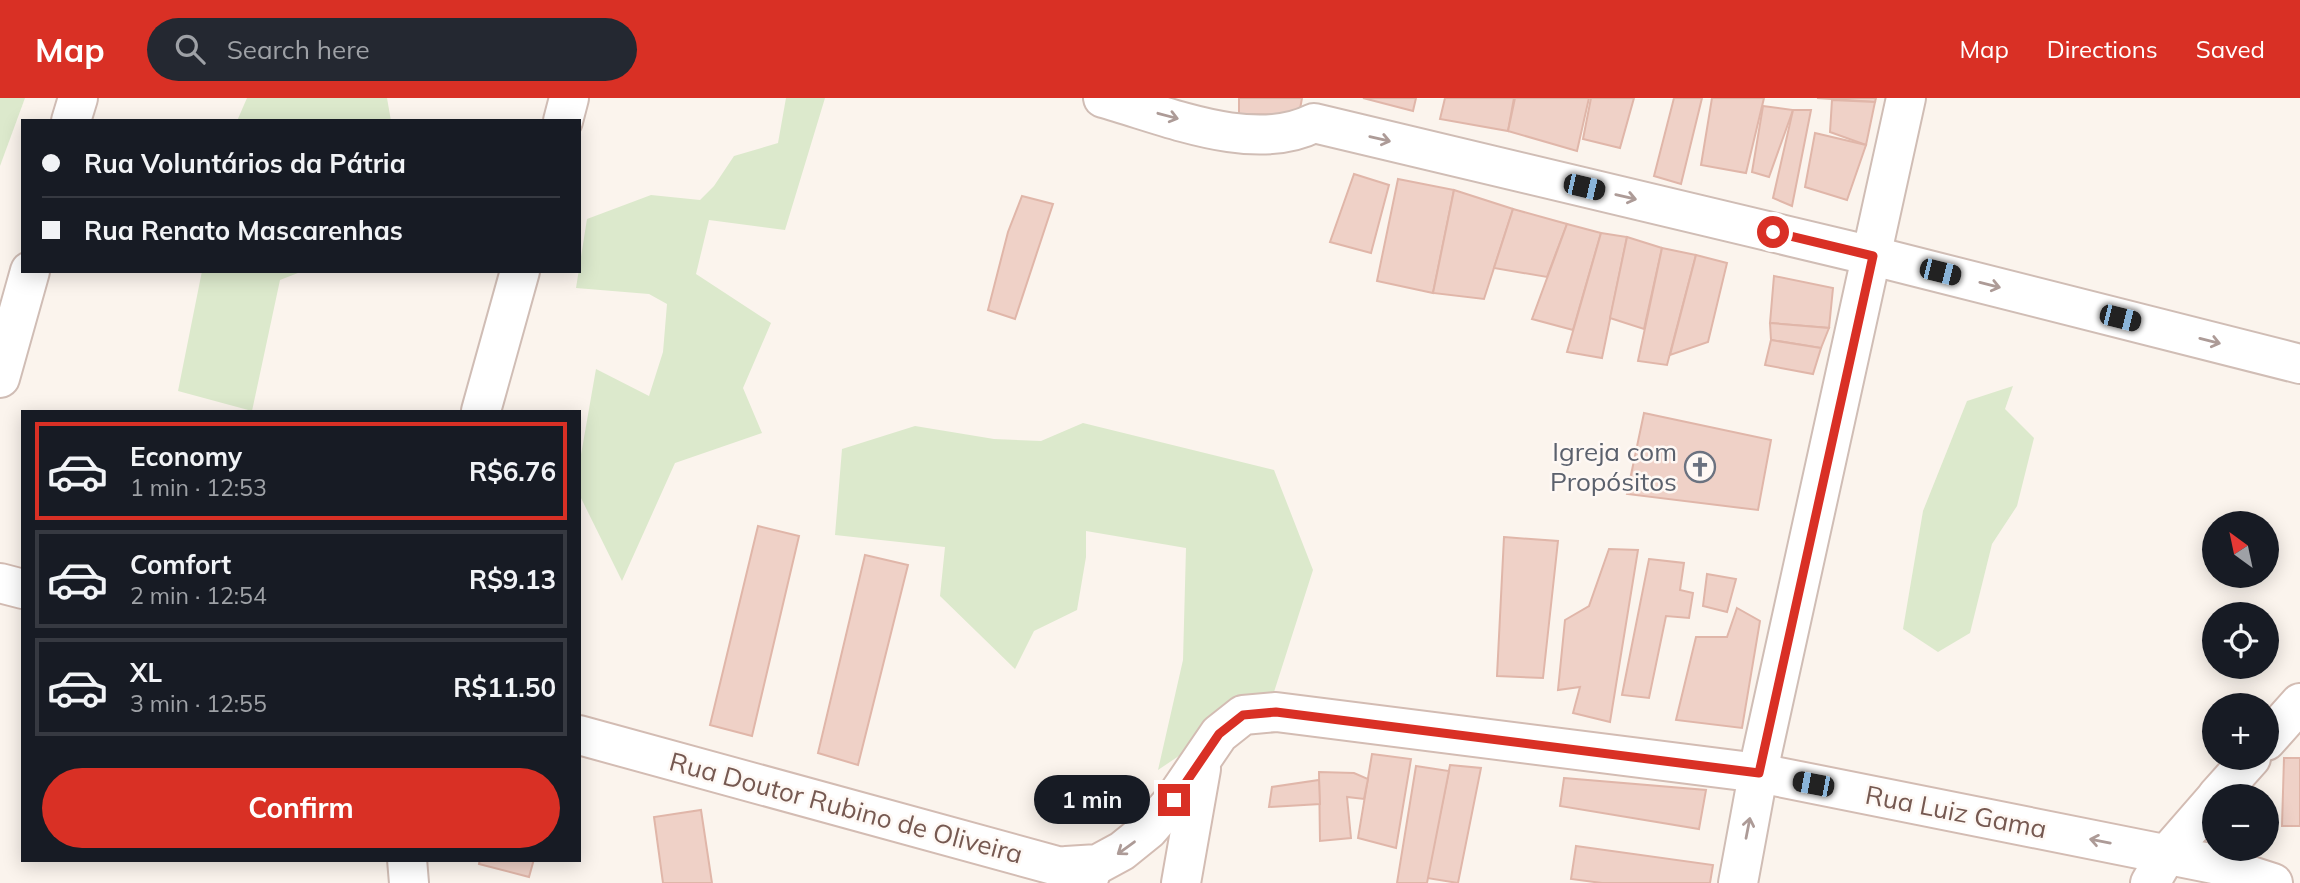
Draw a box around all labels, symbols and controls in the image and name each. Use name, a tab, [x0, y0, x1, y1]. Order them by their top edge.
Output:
search box	[147, 18, 637, 81]
text: Map	[35, 29, 105, 70]
icon: search	[171, 30, 209, 68]
text: Search here	[227, 33, 370, 66]
text: Map	[1959, 34, 2009, 64]
text: Directions	[2047, 34, 2158, 64]
text: Saved	[2196, 34, 2265, 64]
one-way arrow	[1157, 110, 1179, 123]
one-way arrow	[1368, 133, 1391, 146]
text: Rua Voluntários da Pátria	[84, 147, 406, 180]
car	[1562, 172, 1607, 202]
one-way arrow	[1614, 191, 1636, 204]
text: Rua Renato Mascarenhas	[84, 214, 403, 247]
route start	[1757, 216, 1789, 248]
car	[1918, 257, 1963, 287]
one-way arrow	[1978, 279, 2000, 292]
car	[2098, 303, 2143, 333]
one-way arrow	[2198, 335, 2221, 348]
place label: Igreja com Propósitos	[1550, 435, 1677, 498]
icon: car	[46, 440, 109, 503]
text: Economy	[130, 440, 242, 473]
church icon: Igreja com Propósitos	[1683, 450, 1717, 484]
text: R$6.76	[469, 455, 556, 488]
text: 1 min · 12:53	[130, 473, 267, 502]
north arrow	[2202, 511, 2278, 588]
map controls	[2202, 511, 2279, 861]
icon: car	[46, 548, 109, 611]
text: Comfort	[130, 548, 231, 581]
text: R$9.13	[469, 563, 556, 596]
text: 2 min · 12:54	[130, 581, 267, 610]
button: locate	[2202, 602, 2279, 679]
icon: car	[46, 656, 109, 719]
text: XL	[130, 656, 162, 689]
text: R$11.50	[453, 671, 556, 704]
text: 3 min · 12:55	[130, 689, 267, 718]
button: +	[2202, 693, 2279, 770]
street label: Rua Doutor Rubino de Oliveira	[666, 744, 1026, 871]
button: Confirm	[42, 768, 560, 848]
car	[1791, 770, 1836, 798]
callout: 1 min	[1034, 776, 1150, 824]
street label: Rua Luiz Gama	[1863, 778, 2049, 845]
route end	[1158, 784, 1190, 816]
button: −	[2202, 784, 2279, 861]
text: 1 min	[1062, 785, 1122, 814]
one-way arrow	[1742, 817, 1755, 840]
one-way arrow	[2089, 834, 2112, 847]
one-way arrow	[1117, 840, 1136, 855]

